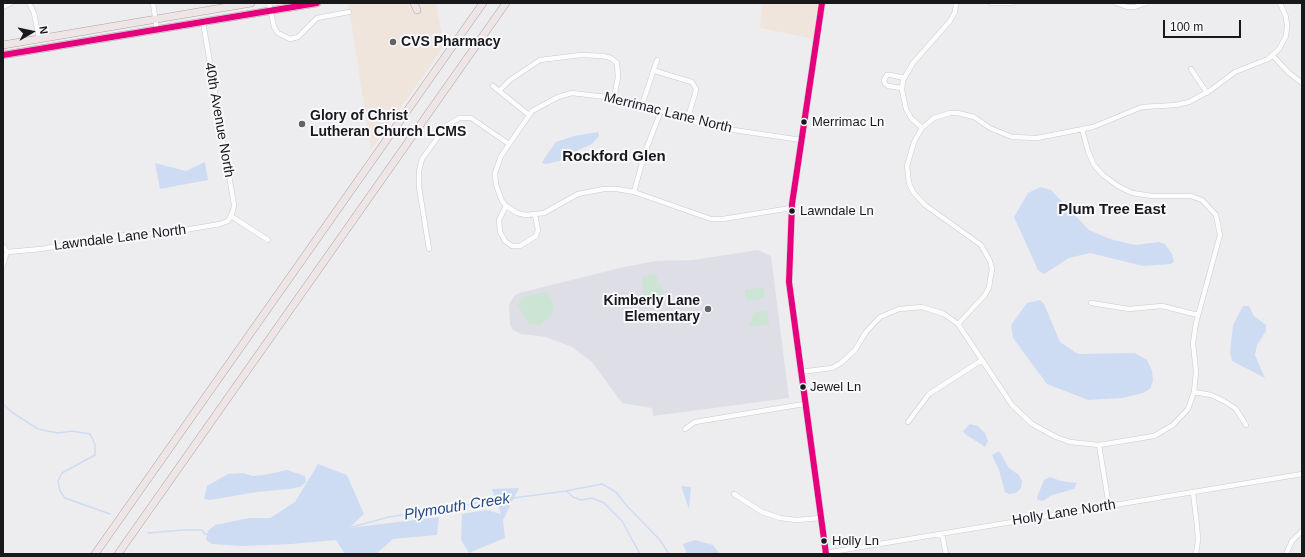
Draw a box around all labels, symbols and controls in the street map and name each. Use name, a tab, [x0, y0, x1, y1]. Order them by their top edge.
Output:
north arrow	[12, 12, 52, 52]
scale bar	[1165, 12, 1243, 38]
text: 100 m	[1170, 20, 1203, 34]
text: N	[37, 25, 50, 35]
place label: CVS Pharmacy	[401, 34, 501, 50]
marker: CVS Pharmacy	[388, 37, 398, 47]
street label: 40th Avenue North	[201, 61, 237, 179]
street label: Merrimac Lane North	[602, 89, 734, 137]
place label: Glory of Christ Lutheran Church LCMS	[310, 108, 466, 140]
place label: Merrimac Ln	[812, 114, 884, 130]
marker: Merrimac Ln	[799, 117, 809, 127]
marker: Glory of Christ Lutheran Church LCMS	[297, 119, 307, 129]
district label: Rockford Glen	[562, 148, 666, 166]
district label: Plum Tree East	[1058, 201, 1166, 219]
place label: Lawndale Ln	[800, 203, 874, 219]
marker: Lawndale Ln	[787, 206, 797, 216]
street label: Lawndale Lane North	[53, 222, 187, 254]
place label: Kimberly Lane Elementary	[604, 293, 700, 326]
marker: Kimberly Lane Elementary	[703, 304, 713, 314]
place label: Jewel Ln	[810, 379, 861, 395]
marker: Jewel Ln	[798, 382, 808, 392]
water label: Plymouth Creek	[403, 490, 511, 524]
street label: Holly Lane North	[1011, 497, 1117, 529]
place label: Holly Ln	[832, 533, 879, 549]
marker: Holly Ln	[819, 536, 829, 546]

